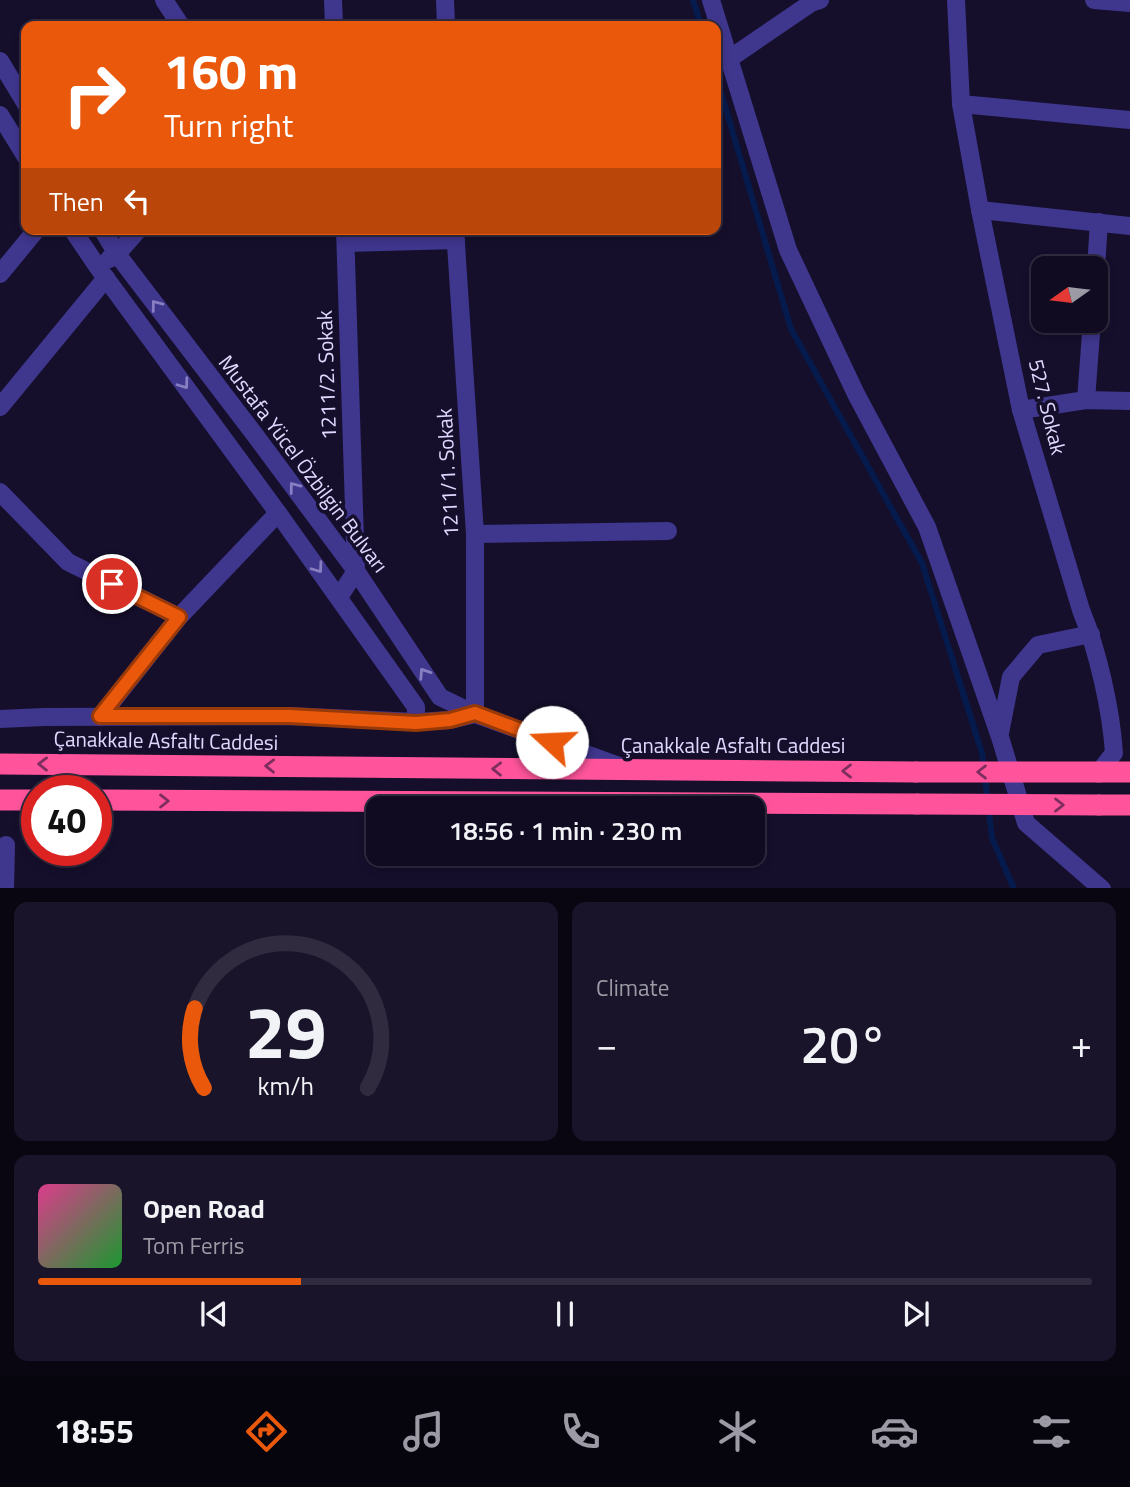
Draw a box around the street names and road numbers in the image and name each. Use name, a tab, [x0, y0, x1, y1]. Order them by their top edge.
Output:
street label: 1211/2. Sokak	[308, 310, 344, 440]
street label: Mustafa Yücel Özbilgin Bulvarı	[211, 348, 396, 579]
street label: 527. Sokak	[1021, 356, 1075, 458]
street label: 1211/1. Sokak	[428, 407, 466, 539]
street label: Çanakkale Asfaltı Caddesi	[53, 722, 279, 758]
street label: Çanakkale Asfaltı Caddesi	[621, 729, 845, 761]

